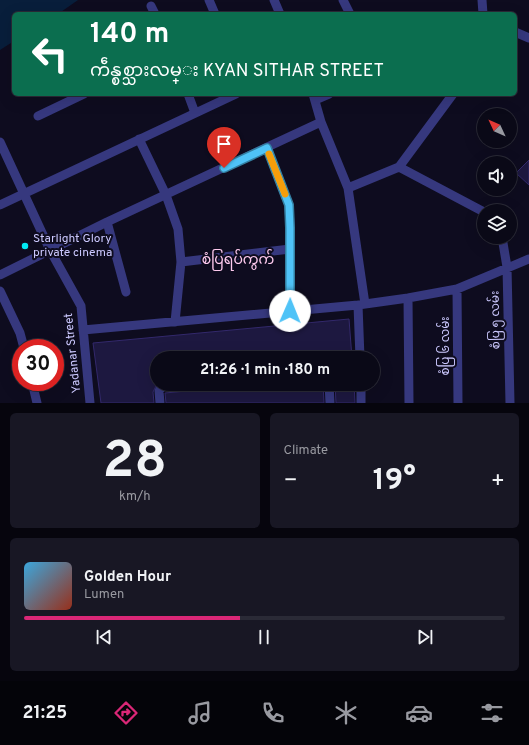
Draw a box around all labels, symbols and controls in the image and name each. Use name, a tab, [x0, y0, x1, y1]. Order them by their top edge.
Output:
text: 140 m	[90, 17, 169, 53]
icon: left	[24, 28, 76, 80]
text: ကဵန္စစ္သားလမ္း KYAN SITHAR STREET	[90, 60, 384, 83]
north arrow	[477, 108, 517, 148]
map controls	[477, 108, 517, 244]
pin	[207, 127, 241, 168]
icon: arrive	[213, 133, 235, 155]
button: sound	[477, 156, 517, 196]
button: layers	[477, 204, 517, 244]
place label: Starlight Glory private cinema	[33, 231, 112, 261]
marker: Starlight Glory private cinema	[20, 241, 30, 251]
district label: စံပြရပ်ကွက်	[202, 249, 274, 271]
position arrow	[269, 290, 311, 332]
street label: စံပြ ၅ လမ်း	[485, 291, 506, 349]
street label: Yadanar Street	[61, 312, 85, 394]
street label: စံပြ ၆ လမ်း	[436, 316, 455, 376]
speed limit sign: 30	[12, 339, 64, 391]
text: 21:26 · 1 min · 180 m	[200, 361, 330, 380]
text: 28	[102, 430, 167, 496]
text: Climate	[284, 443, 328, 459]
text: 19°	[373, 463, 416, 500]
text: −	[284, 468, 298, 495]
text: +	[491, 468, 505, 495]
text: km/h	[119, 489, 151, 505]
text: Golden Hour	[84, 568, 171, 587]
text: Lumen	[84, 587, 124, 603]
icon: previous	[93, 626, 115, 648]
icon: pause	[253, 626, 275, 648]
icon: next	[414, 626, 436, 648]
icon: directions	[112, 699, 140, 727]
icon: music	[186, 699, 214, 727]
icon: phone	[259, 699, 287, 727]
icon: climate	[332, 699, 360, 727]
icon: car	[405, 699, 433, 727]
icon: filters	[478, 699, 506, 727]
text: 21:25	[23, 702, 67, 725]

